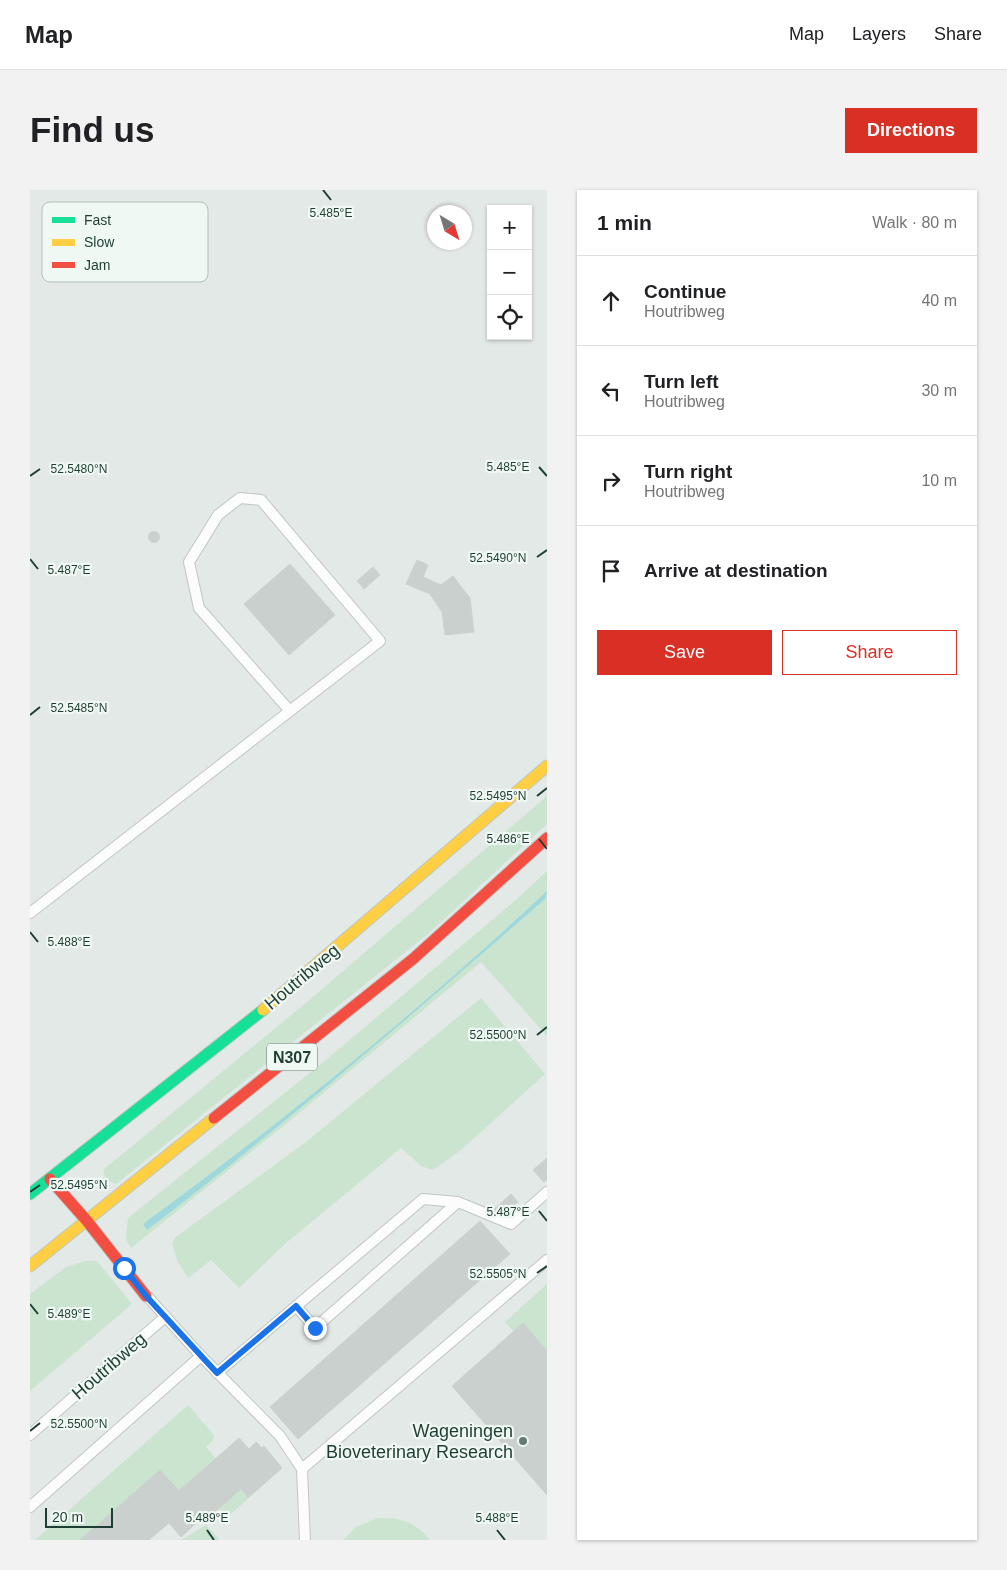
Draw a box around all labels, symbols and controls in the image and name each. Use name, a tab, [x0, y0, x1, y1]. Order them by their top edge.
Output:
text: Map	[25, 21, 73, 48]
text: Map	[789, 24, 824, 44]
text: Layers	[852, 24, 906, 44]
text: Share	[934, 24, 982, 44]
button: Directions	[845, 108, 977, 153]
text: Find us	[30, 110, 154, 149]
legend	[42, 202, 208, 282]
north arrow	[427, 205, 472, 250]
map controls	[487, 205, 532, 340]
button: +	[487, 205, 532, 250]
text: 5.485°E	[310, 206, 352, 220]
text: 1 min	[597, 211, 652, 234]
text: Fast	[84, 212, 111, 228]
text: Walk · 80 m	[872, 214, 957, 231]
text: Slow	[84, 234, 115, 250]
button: −	[487, 250, 532, 295]
text: Jam	[84, 257, 110, 273]
text: Continue	[644, 281, 726, 302]
icon: ahead	[597, 287, 625, 315]
text: 40 m	[921, 292, 957, 309]
button: locate	[487, 295, 532, 340]
text: Houtribweg	[644, 303, 725, 320]
text: Turn left	[644, 371, 719, 392]
icon: left	[597, 377, 625, 405]
text: 30 m	[921, 382, 957, 399]
text: Houtribweg	[644, 393, 725, 410]
text: 5.485°E	[487, 460, 529, 474]
text: Turn right	[644, 461, 732, 482]
text: 52.5480°N	[51, 462, 107, 476]
icon: right	[597, 467, 625, 495]
text: 10 m	[921, 472, 957, 489]
text: Houtribweg	[644, 483, 725, 500]
text: 52.5490°N	[470, 551, 526, 565]
icon: arrive	[597, 557, 625, 585]
text: Arrive at destination	[644, 560, 828, 581]
text: 5.487°E	[48, 563, 90, 577]
button: Save	[597, 630, 772, 675]
button: Share	[782, 630, 957, 675]
text: 52.5485°N	[51, 701, 107, 715]
text: 52.5495°N	[470, 789, 526, 803]
text: 5.486°E	[487, 832, 529, 846]
text: 5.488°E	[48, 935, 90, 949]
street label: Houtribweg	[261, 940, 343, 1014]
text: 52.5500°N	[470, 1028, 526, 1042]
road number: N307	[267, 1044, 317, 1070]
text: 52.5495°N	[51, 1178, 107, 1192]
text: 5.487°E	[487, 1205, 529, 1219]
route start	[113, 1257, 136, 1280]
text: 52.5505°N	[470, 1267, 526, 1281]
text: 5.489°E	[48, 1307, 90, 1321]
route end	[304, 1317, 327, 1340]
street label: Houtribweg	[68, 1329, 150, 1403]
text: 52.5500°N	[51, 1417, 107, 1431]
place label: Wageningen Bioveterinary Research	[326, 1421, 513, 1462]
marker: Wageningen Bioveterinary Research	[517, 1435, 529, 1447]
scale bar	[45, 1505, 112, 1528]
text: 20 m	[52, 1509, 83, 1525]
text: 5.489°E	[186, 1511, 228, 1525]
text: 5.488°E	[476, 1511, 518, 1525]

